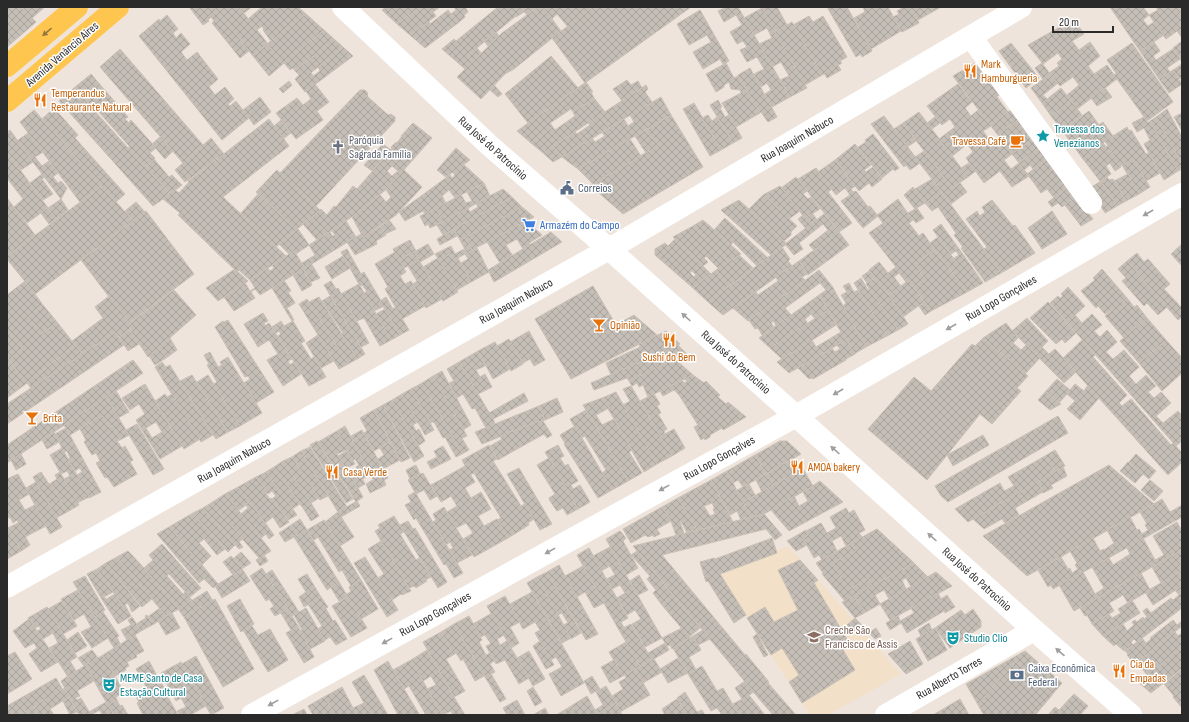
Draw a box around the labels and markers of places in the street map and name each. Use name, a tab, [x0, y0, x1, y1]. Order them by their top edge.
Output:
place label: Mark Hamburgueria	[981, 57, 1038, 86]
restaurant icon: Mark Hamburgueria	[962, 63, 978, 79]
place label: Temperandus Restaurante Natural	[51, 86, 132, 115]
restaurant icon: Temperandus Restaurante Natural	[32, 92, 48, 108]
place label: Travessa dos Venezianos	[1054, 122, 1104, 151]
place icon: Travessa dos Venezianos	[1035, 128, 1051, 144]
place label: Paróquia Sagrada Família	[349, 133, 412, 162]
cafe icon: Travessa Café	[1009, 133, 1025, 149]
place label: Travessa Café	[952, 134, 1006, 149]
church icon: Paróquia Sagrada Família	[330, 139, 346, 155]
public building icon: Correios	[559, 180, 575, 196]
place label: Correios	[578, 181, 612, 196]
supermarket icon: Armazém do Campo	[521, 217, 537, 233]
place label: Armazém do Campo	[539, 218, 620, 233]
bar icon: Opinião	[591, 317, 607, 333]
place label: Opinião	[610, 318, 640, 333]
restaurant icon: Sushi do Bem	[661, 332, 677, 348]
place label: Sushi do Bem	[642, 350, 696, 365]
bar icon: Brita	[24, 410, 40, 426]
place label: Brita	[43, 411, 63, 426]
restaurant icon: AMOA bakery	[789, 459, 805, 475]
place label: AMOA bakery	[807, 460, 861, 475]
restaurant icon: Casa Verde	[324, 464, 340, 480]
place label: Casa Verde	[343, 465, 387, 480]
place label: Creche São Francisco de Assis	[825, 623, 897, 652]
school or university icon: Creche São Francisco de Assis	[806, 629, 822, 645]
theatre icon: Studio Clio	[945, 630, 961, 646]
place label: Studio Clio	[964, 631, 1007, 646]
place label: Cia da Empadas	[1130, 657, 1166, 686]
place label: Caixa Econômica Federal	[1028, 661, 1096, 690]
restaurant icon: Cia da Empadas	[1111, 663, 1127, 679]
bank icon: Caixa Econômica Federal	[1009, 667, 1025, 683]
place label: MEME Santo de Casa Estação Cultural	[120, 671, 203, 700]
theatre icon: MEME Santo de Casa Estação Cultural	[101, 677, 117, 693]

